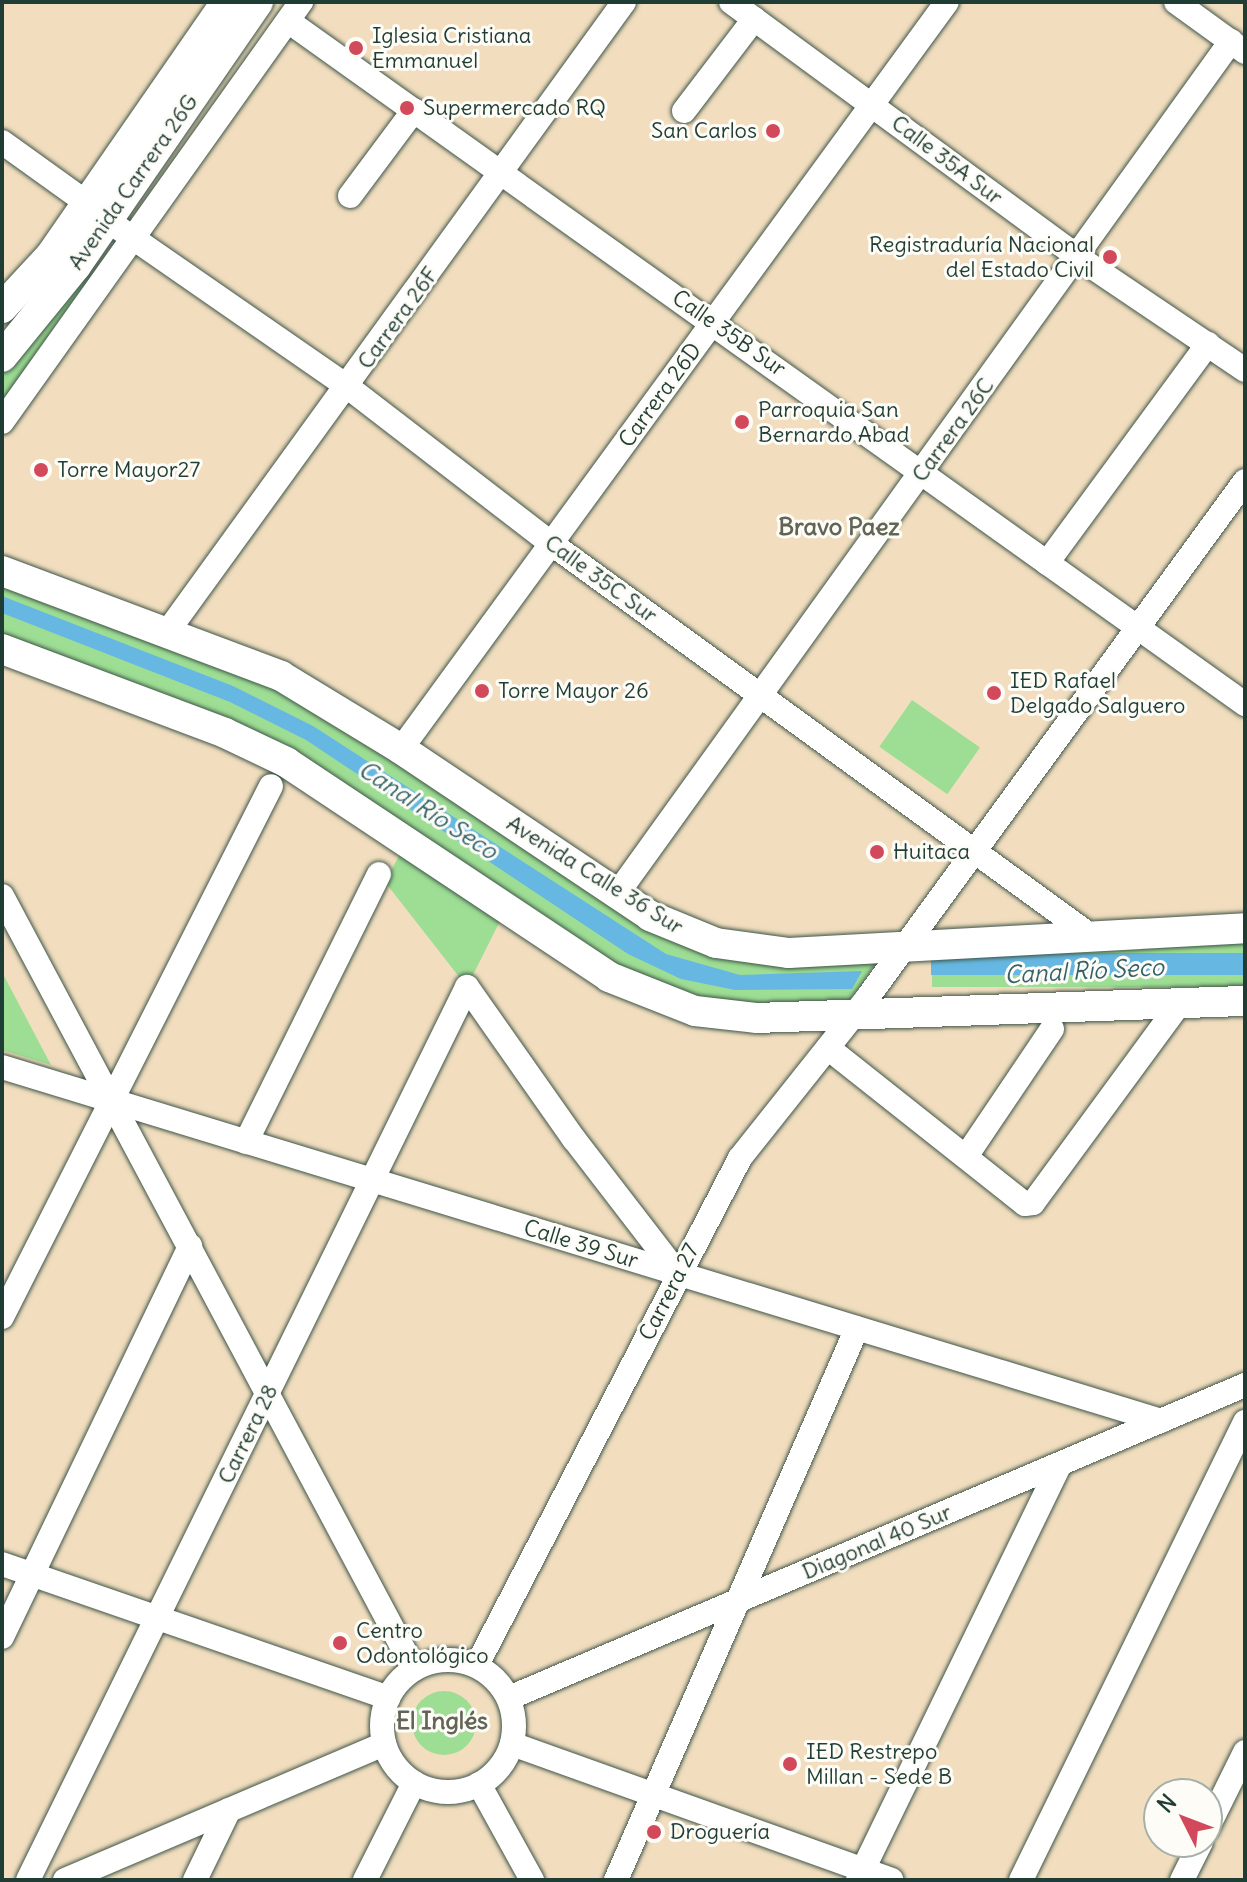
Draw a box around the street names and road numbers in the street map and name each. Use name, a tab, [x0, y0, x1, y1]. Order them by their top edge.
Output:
street label: Avenida Carrera 26G	[63, 89, 203, 275]
street label: Calle 35A Sur	[886, 110, 1008, 210]
street label: Carrera 26F	[352, 262, 444, 374]
street label: Calle 35B Sur	[667, 284, 791, 382]
street label: Carrera 26D	[613, 338, 707, 452]
street label: Carrera 26C	[907, 373, 999, 487]
street label: Calle 35C Sur	[540, 529, 662, 629]
street label: Avenida Calle 36 Sur	[502, 810, 688, 940]
street label: Calle 39 Sur	[521, 1214, 641, 1274]
street label: Carrera 27	[633, 1239, 705, 1345]
street label: Carrera 28	[213, 1380, 283, 1488]
street label: Diagonal 40 Sur	[798, 1499, 956, 1585]

